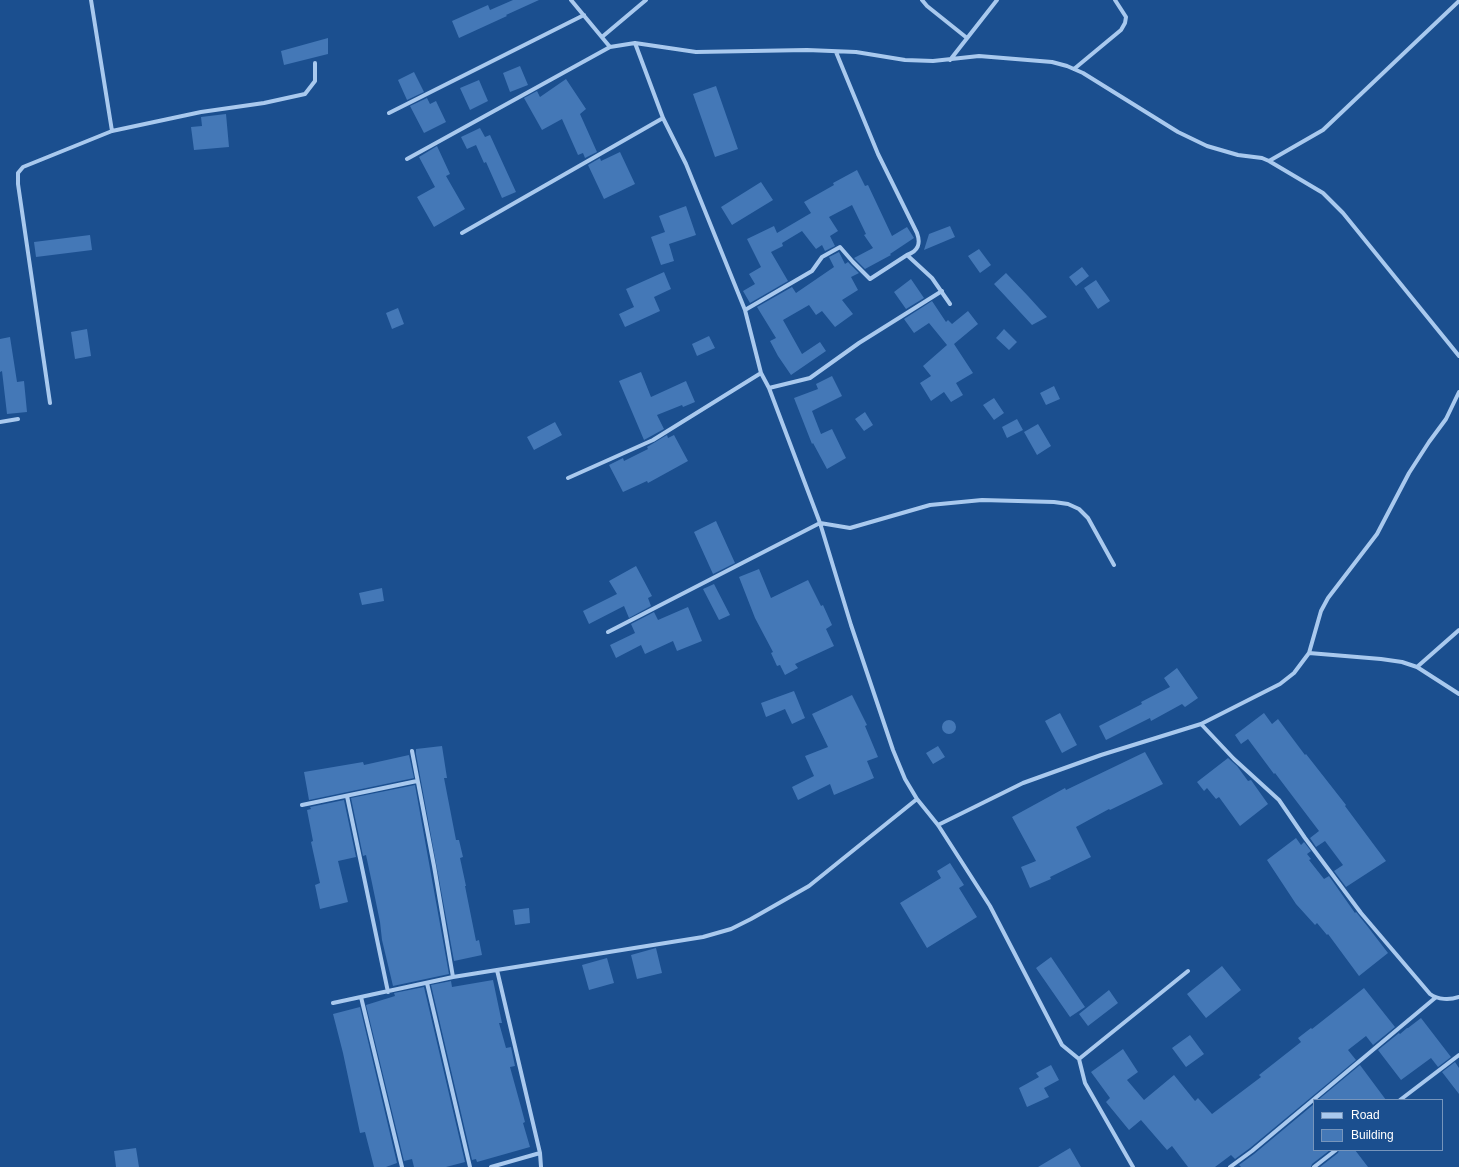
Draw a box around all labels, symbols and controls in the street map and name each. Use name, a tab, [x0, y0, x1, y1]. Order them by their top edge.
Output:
legend	[1313, 1099, 1443, 1151]
text: Road	[1351, 1108, 1380, 1122]
text: Building	[1351, 1128, 1394, 1142]

